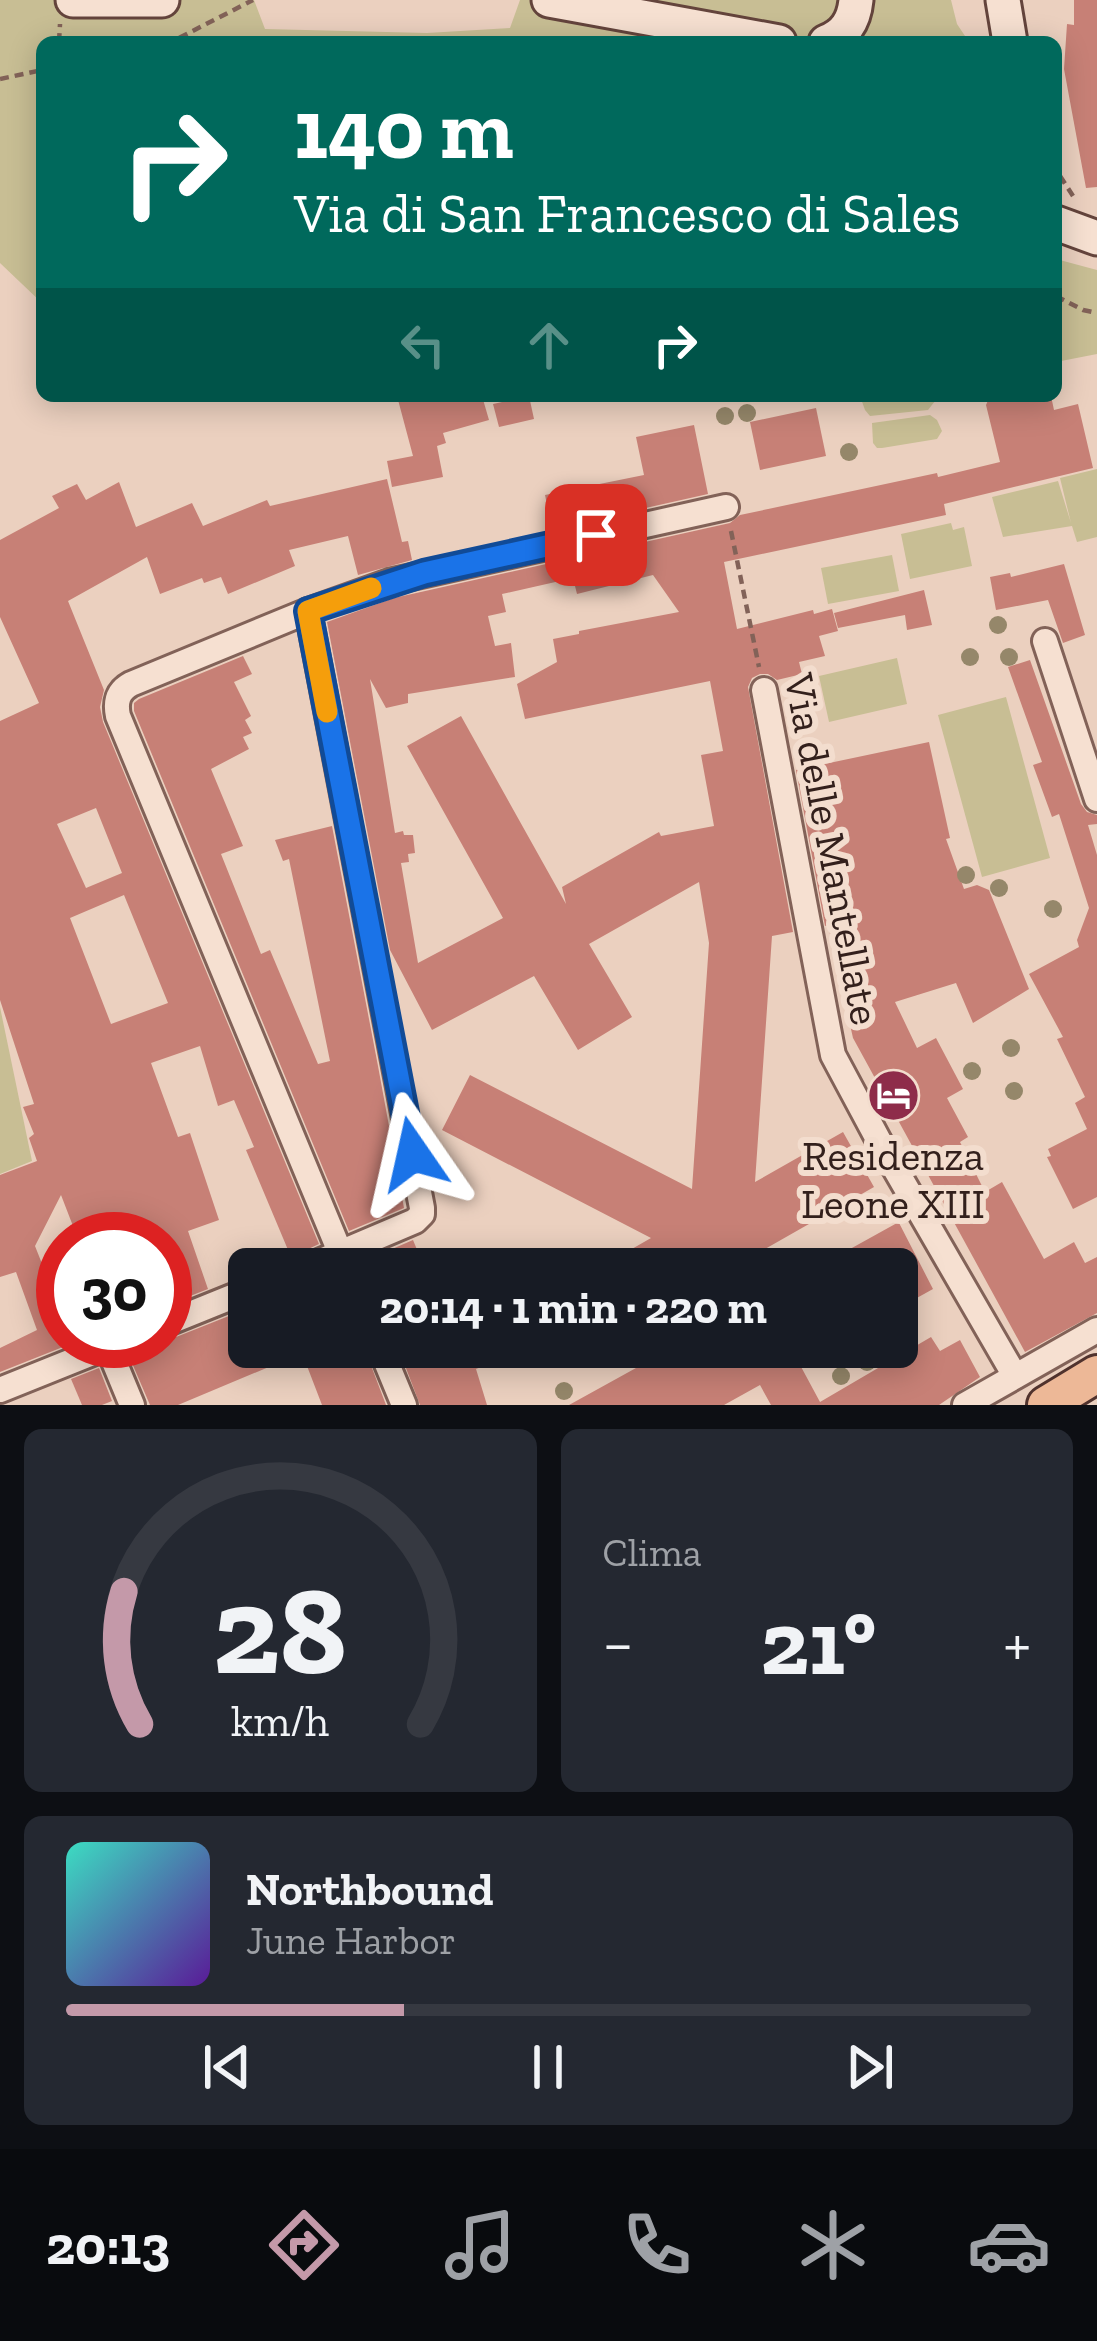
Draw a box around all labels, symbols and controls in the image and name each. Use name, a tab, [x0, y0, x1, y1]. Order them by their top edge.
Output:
text: 140 m	[294, 79, 514, 180]
icon: right	[96, 84, 252, 240]
text: Via di San Francesco di Sales	[294, 181, 960, 246]
icon: left	[390, 312, 456, 378]
icon: ahead	[516, 312, 582, 378]
icon: right	[642, 312, 708, 378]
pin	[545, 484, 647, 586]
icon: arrive	[563, 502, 629, 568]
street label: Via delle Mantellate	[773, 668, 892, 1029]
hotel icon: Residenza Leone XIII	[865, 1068, 921, 1124]
position arrow	[350, 1091, 476, 1217]
place label: Residenza Leone XIII	[801, 1130, 985, 1229]
speed limit sign: 30	[36, 1212, 192, 1368]
text: 20:14 · 1 min · 220 m	[379, 1281, 767, 1335]
text: Clima	[603, 1529, 701, 1576]
text: 28	[213, 1555, 347, 1705]
text: 21°	[760, 1589, 876, 1697]
text: −	[603, 1604, 633, 1683]
text: +	[1003, 1604, 1031, 1683]
text: km/h	[231, 1695, 329, 1746]
text: Northbound	[246, 1863, 494, 1917]
text: June Harbor	[246, 1917, 456, 1964]
icon: previous	[194, 2034, 260, 2100]
icon: pause	[515, 2034, 581, 2100]
icon: next	[837, 2034, 903, 2100]
icon: directions	[262, 2203, 346, 2287]
icon: music	[438, 2203, 522, 2287]
icon: phone	[615, 2203, 699, 2287]
icon: climate	[791, 2203, 875, 2287]
icon: car	[967, 2203, 1051, 2287]
text: 20:13	[46, 2213, 170, 2278]

